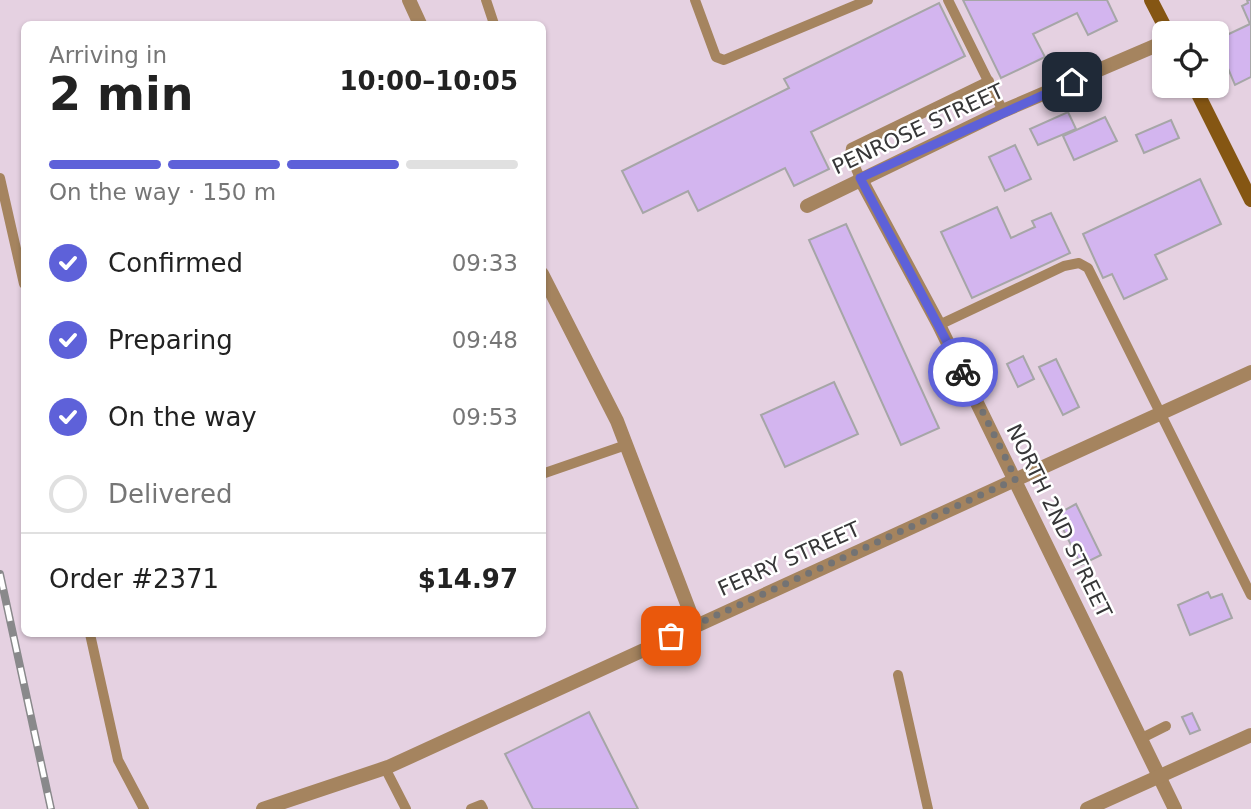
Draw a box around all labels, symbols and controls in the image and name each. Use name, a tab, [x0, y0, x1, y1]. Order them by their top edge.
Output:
map controls	[1152, 21, 1229, 98]
button: locate	[1152, 21, 1229, 98]
text: Arriving in	[49, 42, 167, 68]
pin	[1042, 52, 1102, 112]
icon: home	[1053, 63, 1091, 101]
text: 10:00–10:05	[339, 66, 518, 96]
text: 2 min	[49, 67, 193, 121]
street label: PENROSE STREET	[829, 79, 1008, 179]
text: On the way · 150 m	[49, 179, 276, 205]
icon: check	[49, 244, 87, 282]
text: Confirmed	[108, 248, 243, 278]
text: 09:33	[452, 250, 518, 276]
icon: check	[49, 321, 87, 359]
text: Preparing	[108, 325, 233, 355]
text: 09:48	[452, 327, 518, 353]
courier	[928, 337, 998, 407]
icon: bike	[944, 353, 982, 391]
icon: check	[49, 398, 87, 436]
text: On the way	[108, 402, 257, 432]
text: 09:53	[452, 404, 518, 430]
street label: NORTH 2ND STREET	[1002, 420, 1116, 622]
text: Delivered	[108, 479, 232, 509]
street label: FERRY STREET	[714, 517, 864, 601]
text: Order #2371	[49, 564, 219, 594]
text: $14.97	[418, 564, 518, 594]
pin	[641, 606, 701, 666]
icon: bag	[652, 617, 690, 655]

